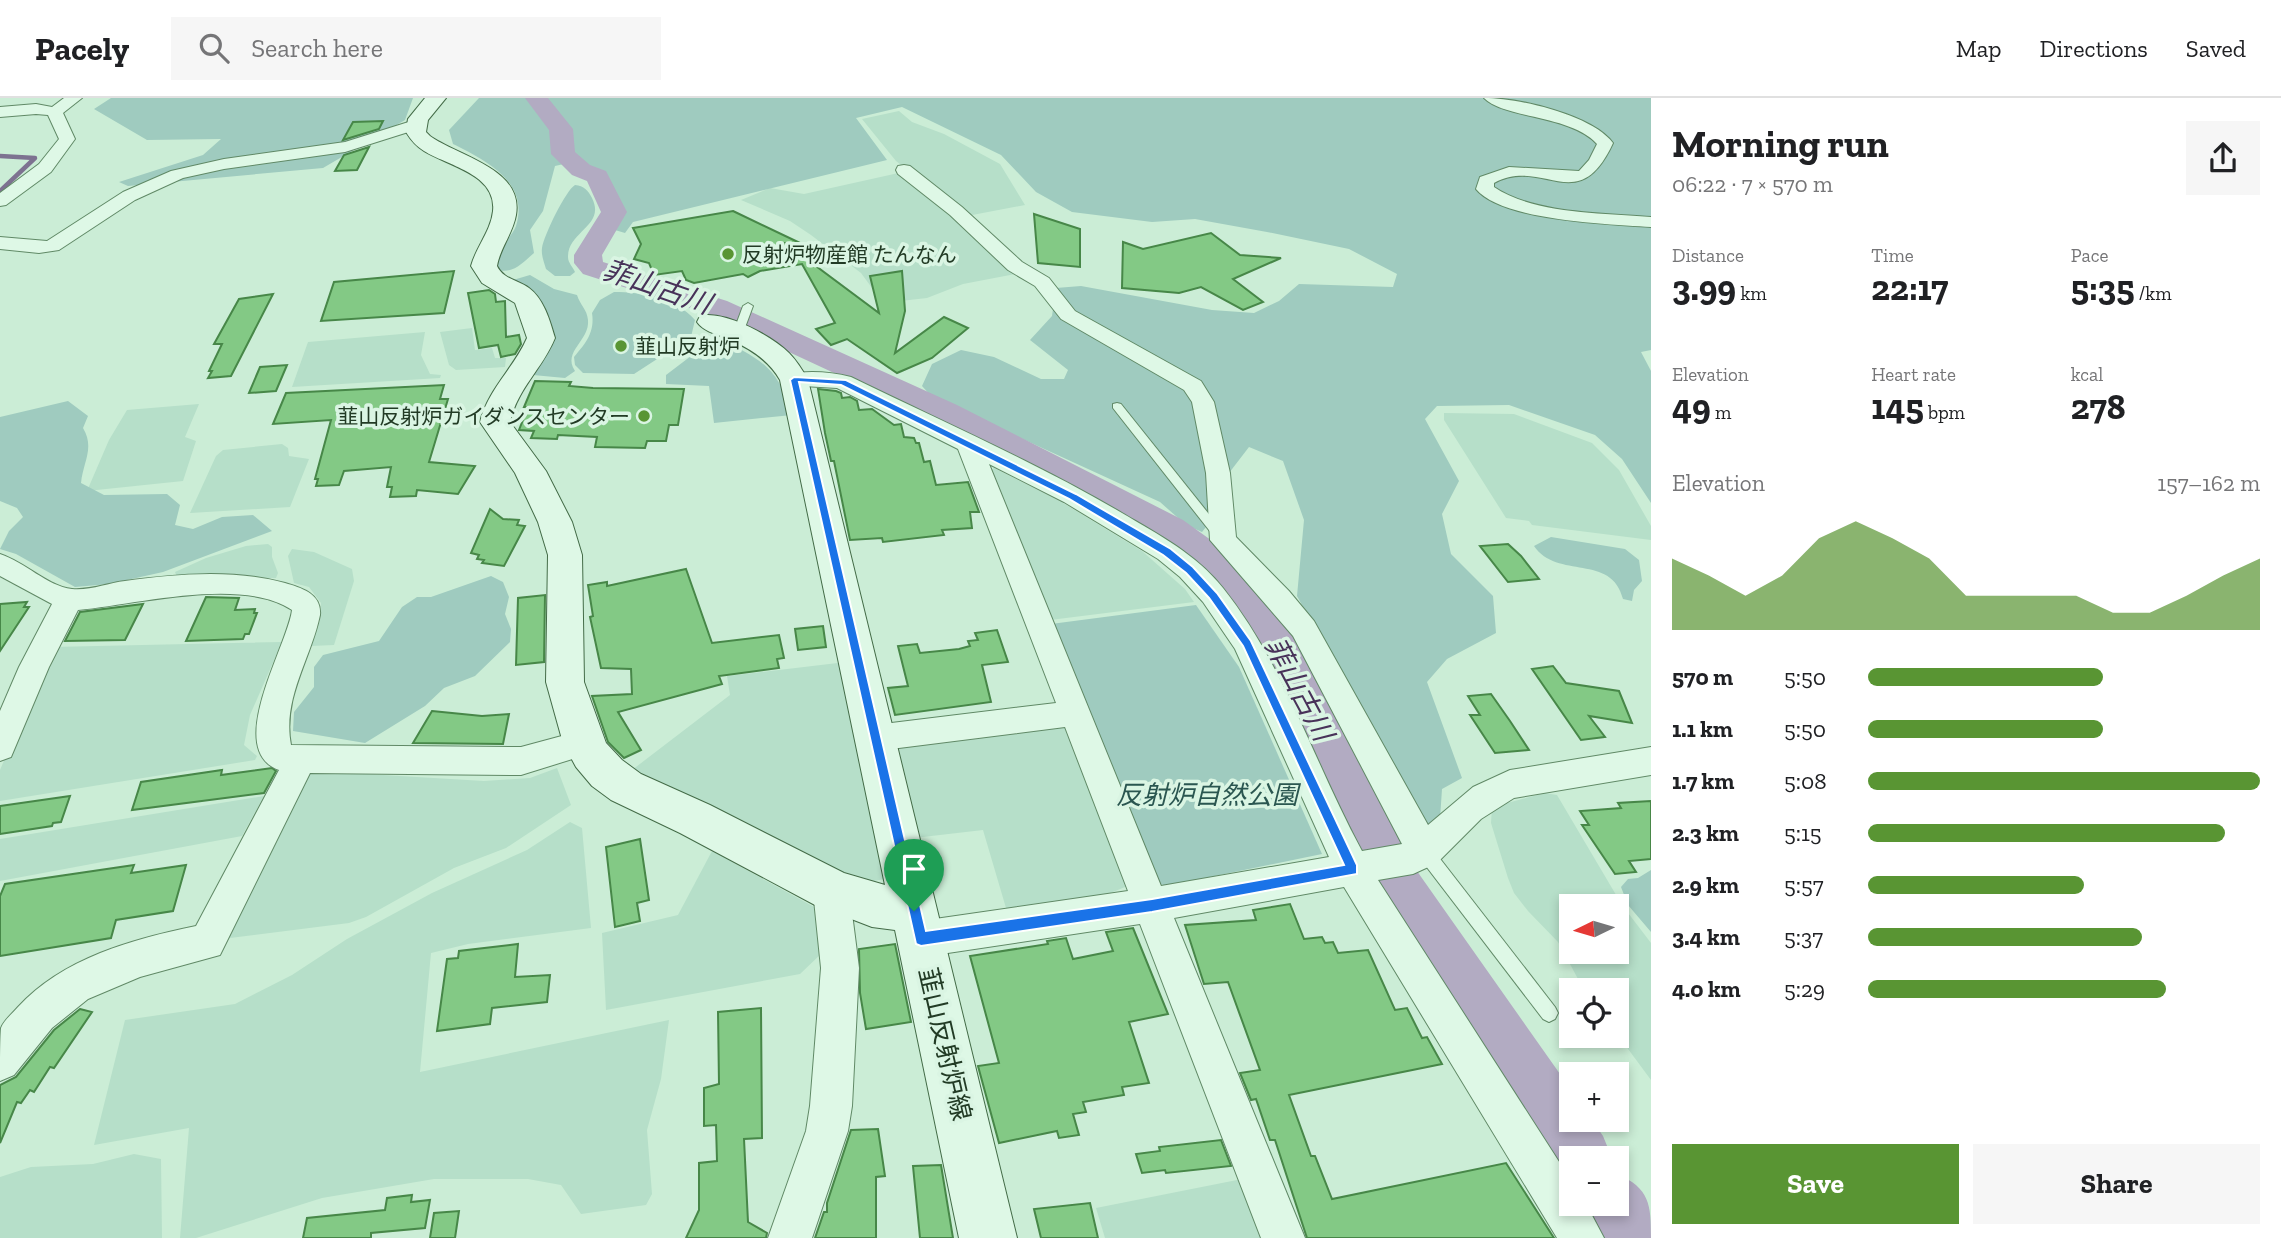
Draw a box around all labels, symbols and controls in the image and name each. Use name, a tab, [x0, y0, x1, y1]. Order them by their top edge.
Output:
search box	[171, 17, 661, 80]
text: Pacely	[35, 29, 129, 68]
icon: search	[195, 29, 233, 67]
text: Search here	[251, 32, 383, 64]
text: Map	[1956, 34, 2002, 63]
text: Directions	[2040, 34, 2148, 63]
text: Saved	[2186, 34, 2246, 63]
text: Morning run	[1672, 121, 1889, 167]
button: share	[2186, 121, 2260, 195]
text: 06:22 · 7 × 570 m	[1672, 170, 1833, 198]
place label: 反射炉物産館 たんなん	[742, 242, 957, 267]
text: Distance	[1672, 244, 1744, 267]
text: Time	[1871, 244, 1914, 267]
text: Pace	[2071, 244, 2108, 267]
marker: 反射炉物産館 たんなん	[720, 246, 736, 262]
water label: 菲山古川	[599, 253, 718, 322]
text: 3.99	[1672, 267, 1736, 309]
text: 22:17	[1871, 267, 1948, 309]
text: 5:35	[2071, 267, 2135, 309]
text: km	[1736, 282, 1767, 305]
text: /km	[2135, 282, 2172, 305]
place label: 韮山反射炉	[635, 334, 740, 359]
marker: 韮山反射炉	[613, 338, 629, 354]
text: Elevation	[1672, 363, 1749, 386]
text: Heart rate	[1871, 363, 1956, 386]
text: kcal	[2071, 363, 2103, 386]
text: 49	[1672, 386, 1711, 428]
text: 145	[1871, 386, 1924, 428]
text: 278	[2071, 386, 2126, 428]
text: m	[1711, 401, 1731, 424]
text: bpm	[1924, 401, 1965, 424]
place label: 韮山反射炉ガイダンスセンター	[337, 404, 630, 429]
marker: 韮山反射炉ガイダンスセンター	[636, 408, 652, 424]
text: Elevation	[1672, 469, 1765, 497]
text: 157–162 m	[2157, 469, 2260, 497]
water label: 菲山古川	[1258, 632, 1341, 749]
text: 570 m	[1672, 663, 1733, 691]
text: 5:50	[1784, 663, 1826, 691]
text: 1.1 km	[1672, 715, 1733, 743]
text: 5:50	[1784, 715, 1826, 743]
text: 1.7 km	[1672, 767, 1734, 795]
text: 5:08	[1784, 767, 1827, 795]
park label: 反射炉自然公園	[1116, 779, 1302, 811]
text: 2.3 km	[1672, 819, 1739, 847]
text: 5:15	[1784, 819, 1822, 847]
pin	[884, 839, 944, 911]
icon: arrive	[895, 850, 933, 888]
text: 2.9 km	[1672, 871, 1739, 899]
text: 5:57	[1784, 871, 1824, 899]
north arrow	[1559, 894, 1629, 964]
map controls	[1559, 894, 1629, 1216]
text: 3.4 km	[1672, 923, 1740, 951]
text: 5:37	[1784, 923, 1823, 951]
street label: 韮山反射炉線	[912, 964, 978, 1124]
text: 4.0 km	[1672, 975, 1741, 1003]
text: 5:29	[1784, 975, 1825, 1003]
button: locate	[1559, 978, 1629, 1048]
button: +	[1559, 1062, 1629, 1132]
button: Save	[1672, 1144, 1959, 1224]
button: Share	[1973, 1144, 2260, 1224]
button: −	[1559, 1146, 1629, 1216]

